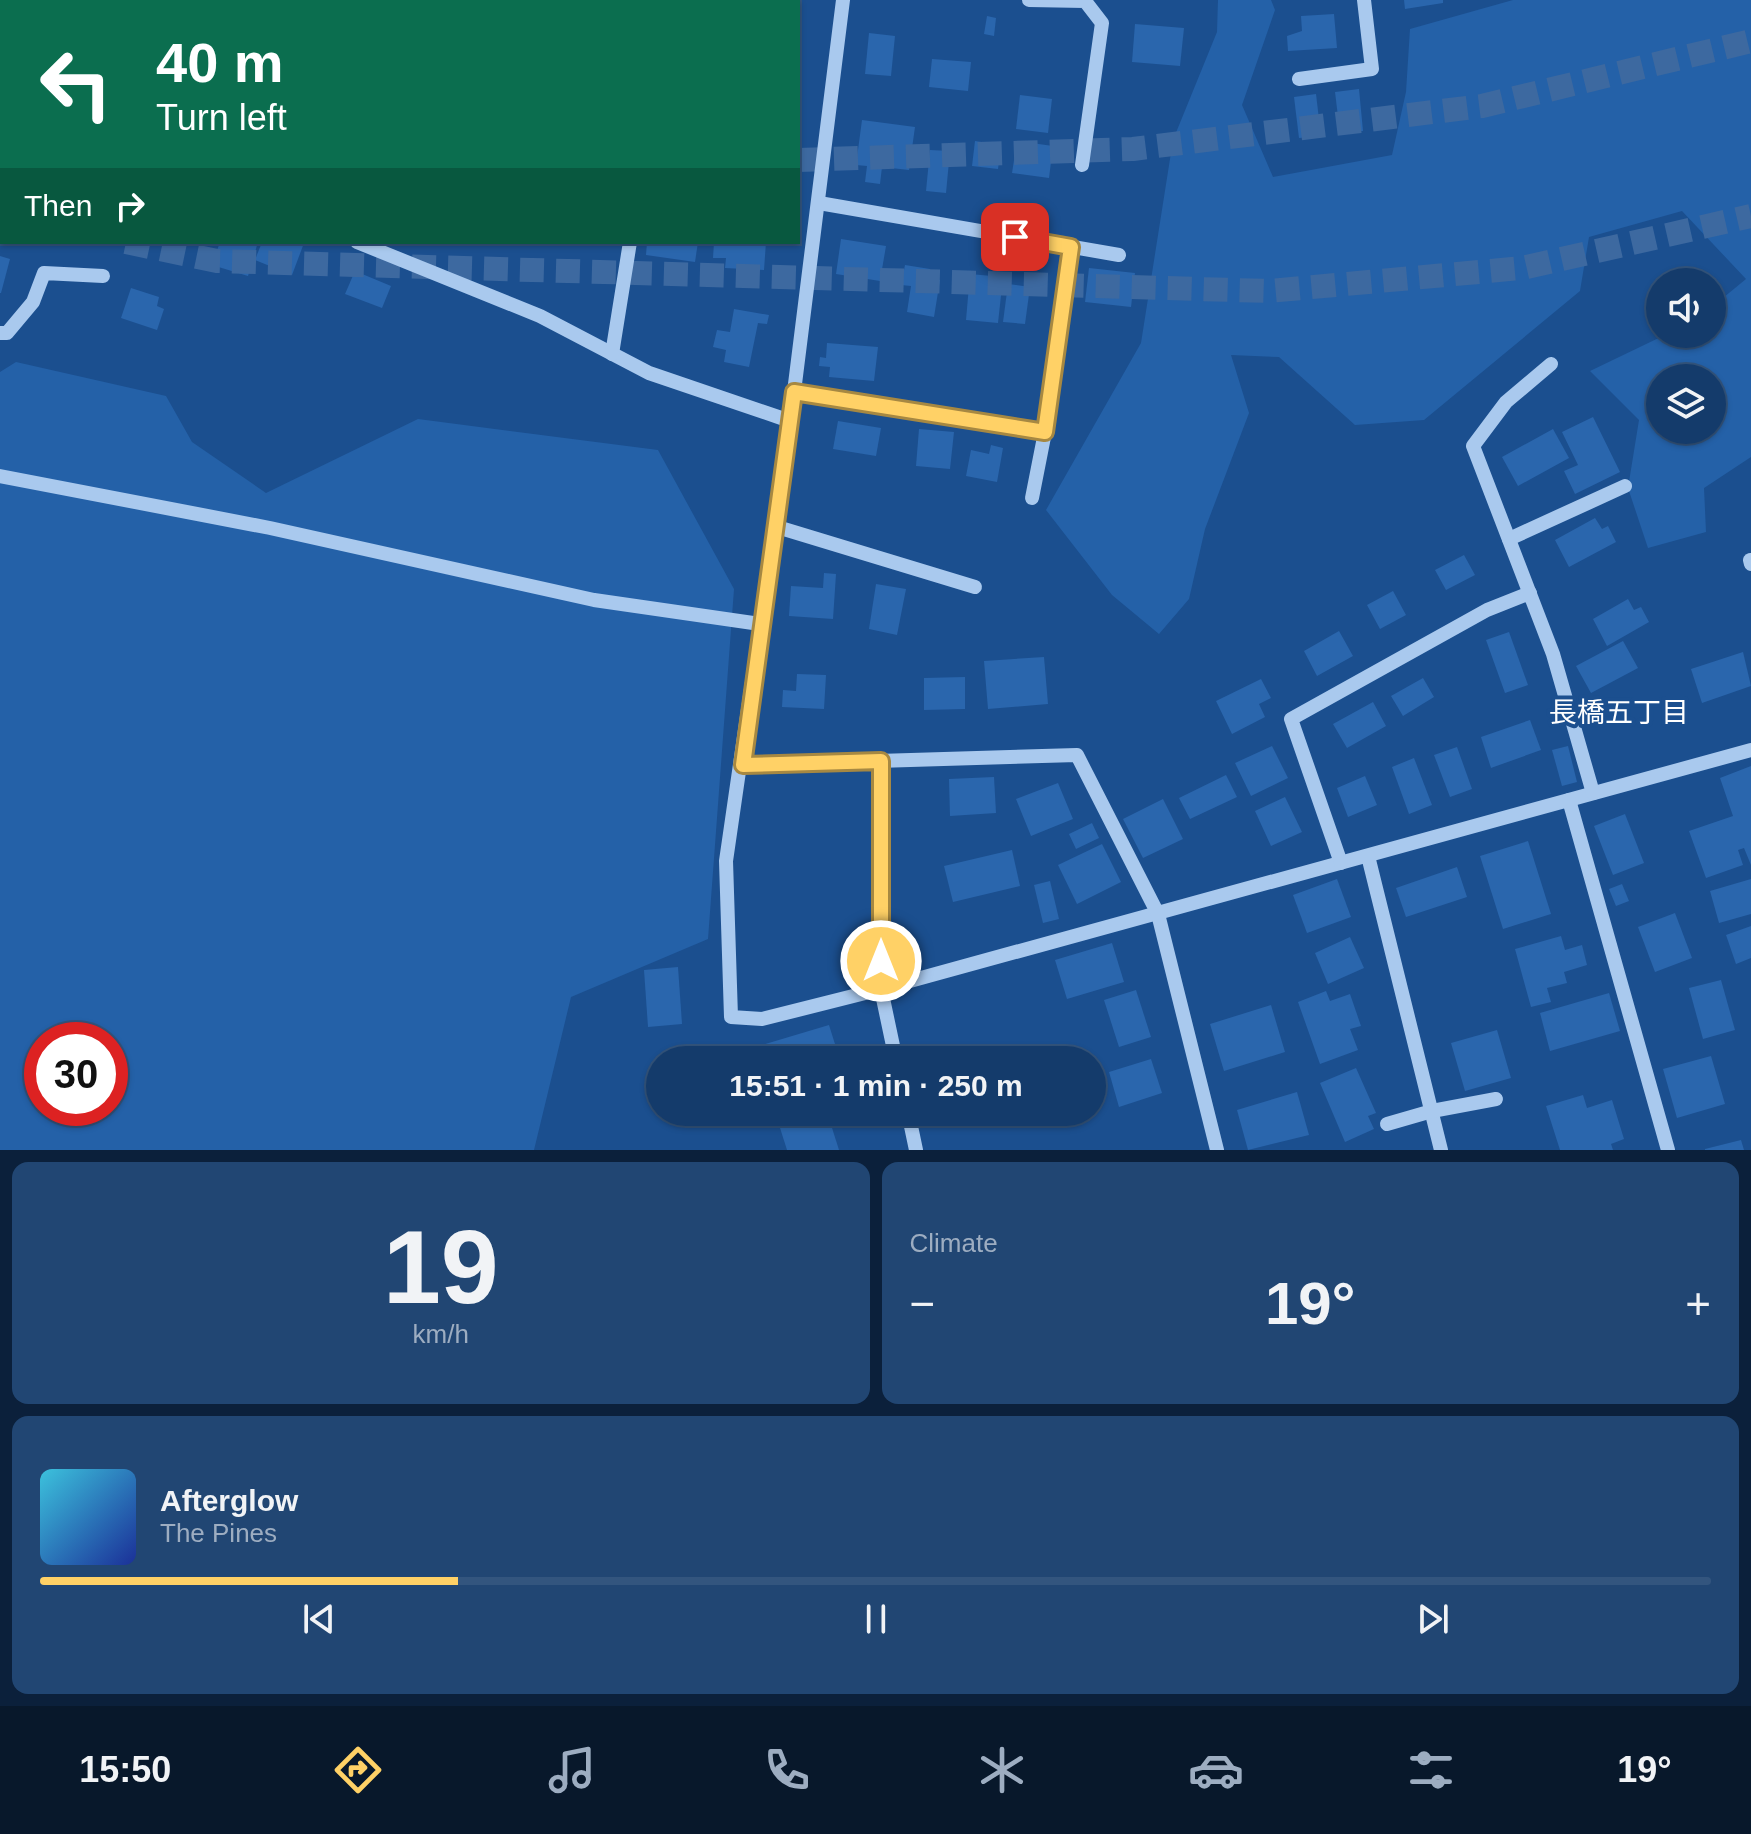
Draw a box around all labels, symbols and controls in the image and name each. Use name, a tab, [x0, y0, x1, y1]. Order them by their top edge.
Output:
text: 40 m	[156, 31, 284, 94]
icon: left	[24, 32, 128, 136]
text: Turn left	[156, 97, 287, 138]
icon: right	[108, 184, 152, 228]
text: Then	[24, 189, 92, 222]
pin	[981, 203, 1049, 271]
icon: arrive	[993, 215, 1037, 259]
map controls	[1646, 268, 1726, 444]
button: sound	[1646, 268, 1726, 348]
button: layers	[1646, 364, 1726, 444]
district label: 長橋五丁目	[1549, 697, 1689, 728]
position arrow	[839, 919, 923, 1003]
speed limit sign: 30	[24, 1022, 128, 1126]
text: 15:51 · 1 min · 250 m	[729, 1069, 1023, 1102]
text: 19	[383, 1209, 499, 1325]
text: Climate	[910, 1228, 998, 1258]
text: 19°	[1265, 1270, 1356, 1337]
text: −	[910, 1279, 935, 1328]
text: +	[1685, 1279, 1711, 1328]
text: km/h	[413, 1319, 469, 1349]
text: Afterglow	[160, 1484, 298, 1517]
text: The Pines	[160, 1518, 277, 1548]
icon: previous	[297, 1597, 341, 1641]
icon: pause	[854, 1597, 898, 1641]
icon: next	[1411, 1597, 1455, 1641]
icon: directions	[330, 1742, 386, 1798]
icon: music	[544, 1742, 600, 1798]
icon: phone	[759, 1742, 815, 1798]
icon: climate	[974, 1742, 1030, 1798]
icon: car	[1188, 1742, 1244, 1798]
icon: filters	[1403, 1742, 1459, 1798]
text: 15:50	[79, 1749, 171, 1790]
text: 19°	[1617, 1749, 1672, 1790]

